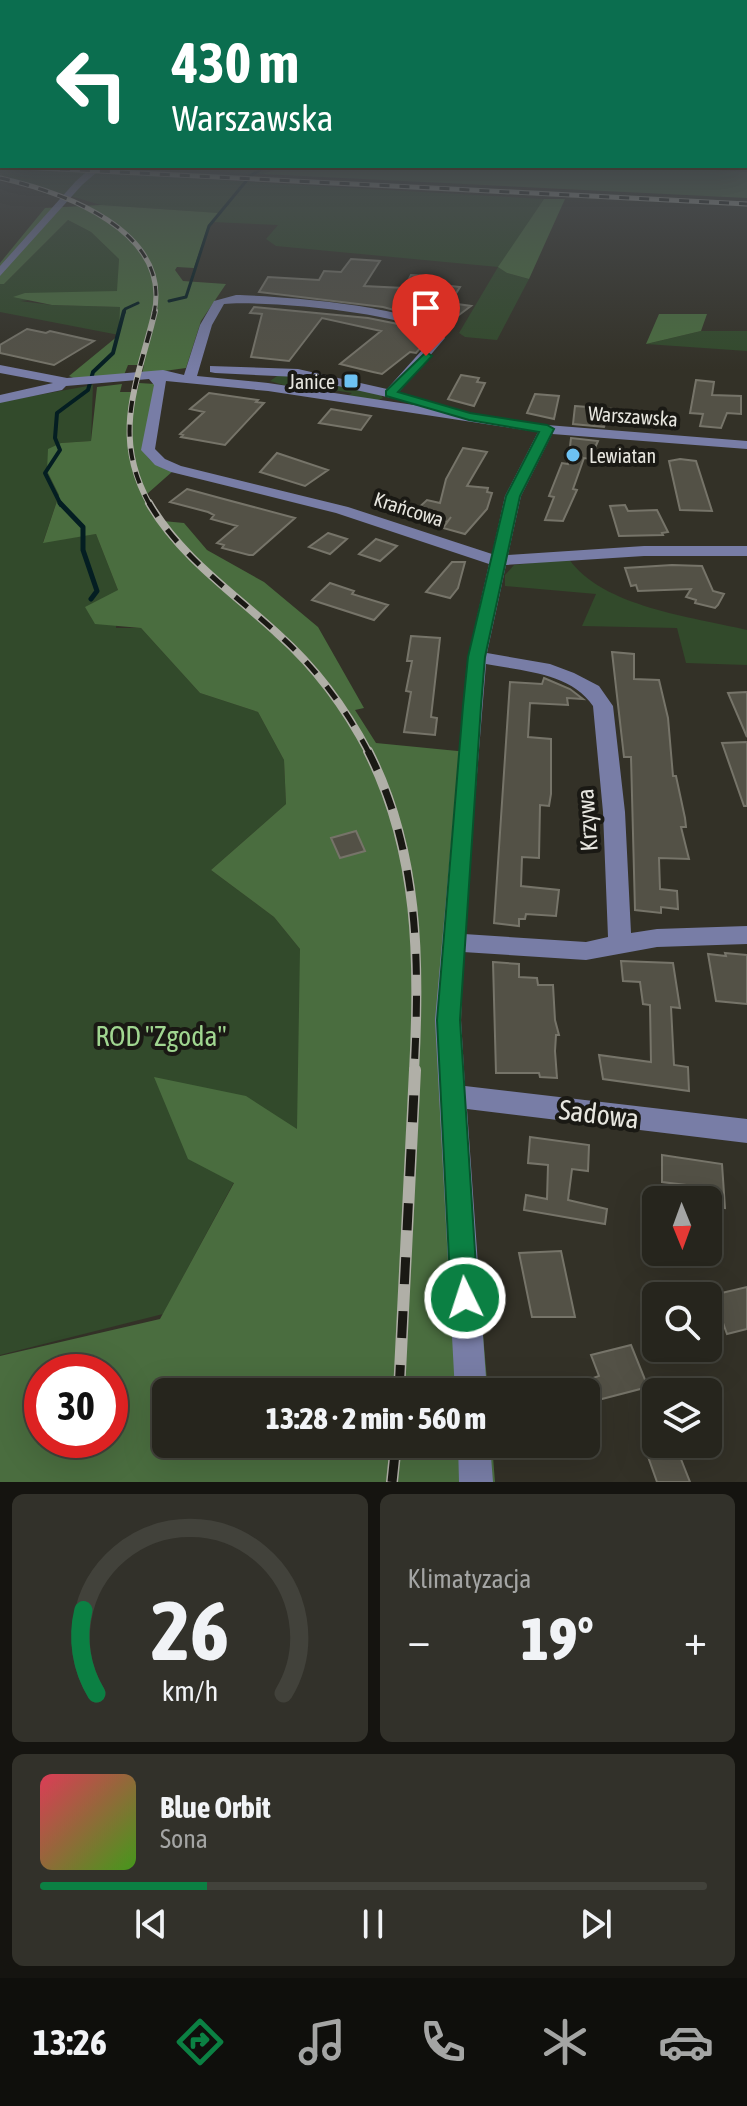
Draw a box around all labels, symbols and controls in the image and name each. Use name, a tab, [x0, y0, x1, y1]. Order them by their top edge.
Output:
text: 430 m	[172, 31, 299, 95]
icon: left	[40, 32, 144, 136]
text: Warszawska	[172, 97, 334, 139]
pin	[392, 274, 460, 356]
icon: arrive	[404, 286, 448, 330]
place label: Janice	[289, 370, 335, 393]
marker: Janice	[342, 372, 360, 390]
street label: Warszawska	[587, 401, 679, 431]
place label: Lewiatan	[589, 444, 656, 467]
marker: Lewiatan	[564, 446, 582, 464]
street label: Krańcowa	[371, 487, 447, 531]
street label: Krzywa	[571, 788, 603, 852]
park label: ROD "Zgoda"	[95, 1020, 227, 1052]
street label: Sadowa	[557, 1093, 641, 1135]
north arrow	[642, 1186, 722, 1266]
map controls	[642, 1186, 722, 1458]
position arrow	[423, 1256, 507, 1340]
button: search	[642, 1282, 722, 1362]
speed limit sign: 30	[24, 1354, 128, 1458]
button: layers	[642, 1378, 722, 1458]
text: 13:28 · 2 min · 560 m	[266, 1401, 486, 1435]
text: Klimatyzacja	[408, 1564, 531, 1594]
text: 26	[151, 1582, 229, 1678]
text: 19°	[521, 1604, 594, 1673]
text: −	[408, 1614, 430, 1664]
text: +	[684, 1614, 707, 1664]
text: km/h	[161, 1674, 218, 1707]
text: Blue Orbit	[160, 1790, 271, 1824]
text: Sona	[160, 1824, 208, 1854]
icon: previous	[129, 1902, 173, 1946]
icon: pause	[351, 1902, 395, 1946]
icon: next	[574, 1902, 618, 1946]
icon: directions	[172, 2014, 228, 2070]
icon: music	[294, 2014, 350, 2070]
icon: phone	[415, 2014, 471, 2070]
icon: climate	[537, 2014, 593, 2070]
icon: car	[658, 2014, 714, 2070]
text: 13:26	[33, 2021, 107, 2063]

